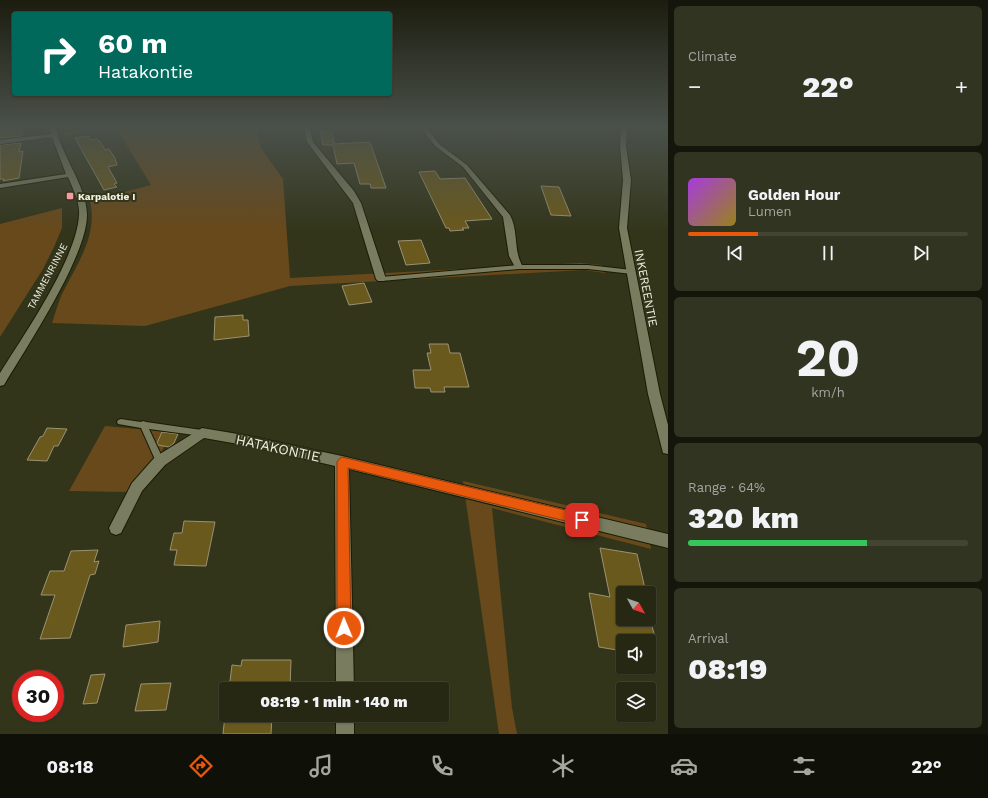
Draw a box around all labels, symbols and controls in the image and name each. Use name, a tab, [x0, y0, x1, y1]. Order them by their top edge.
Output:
text: 60 m	[98, 27, 168, 60]
icon: right	[32, 28, 84, 80]
text: Climate	[688, 49, 737, 64]
text: Hatakontie	[98, 61, 193, 82]
text: 22°	[802, 69, 854, 104]
text: −	[688, 74, 701, 99]
text: +	[955, 74, 968, 99]
text: Golden Hour	[748, 186, 840, 204]
marker: Karpalotie I	[65, 191, 75, 201]
place label: Karpalotie I	[78, 191, 135, 202]
text: Lumen	[748, 204, 792, 219]
street label: TAMMENRINNE	[25, 241, 69, 311]
icon: previous	[724, 242, 746, 264]
icon: pause	[817, 242, 839, 264]
icon: next	[910, 242, 932, 264]
street label: INKEREENTIE	[632, 248, 660, 328]
text: 20	[796, 328, 860, 389]
text: km/h	[811, 385, 845, 400]
street label: HATAKONTIE	[234, 431, 322, 465]
text: Range · 64%	[688, 480, 765, 495]
text: 320 km	[688, 500, 799, 535]
pin	[565, 503, 599, 537]
icon: arrive	[571, 509, 593, 531]
north arrow	[616, 586, 656, 626]
map controls	[616, 586, 656, 722]
position arrow	[323, 607, 365, 649]
text: Arrival	[688, 631, 729, 646]
button: sound	[616, 634, 656, 674]
text: 08:19	[688, 651, 767, 686]
speed limit sign: 30	[12, 670, 64, 722]
button: layers	[616, 682, 656, 722]
text: 08:19 · 1 min · 140 m	[260, 693, 408, 711]
icon: directions	[187, 752, 215, 780]
icon: music	[307, 752, 335, 780]
icon: phone	[428, 752, 456, 780]
icon: climate	[549, 752, 577, 780]
icon: car	[670, 752, 698, 780]
icon: filters	[790, 752, 818, 780]
text: 08:18	[46, 756, 94, 777]
text: 22°	[911, 756, 942, 777]

